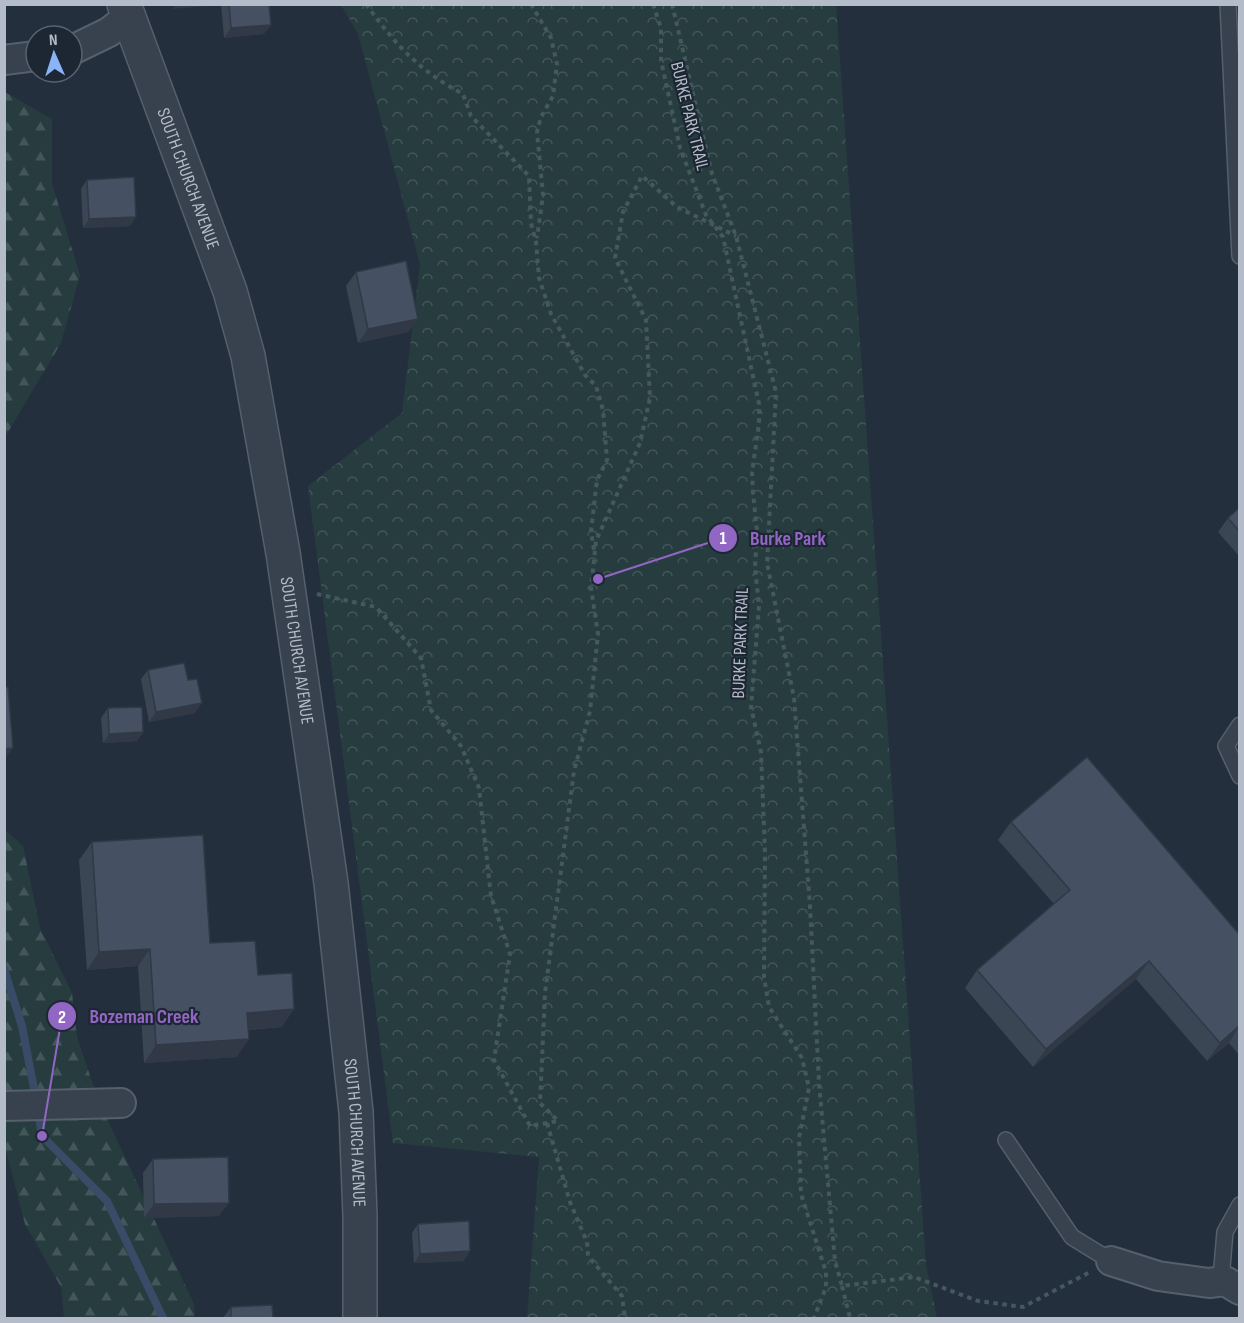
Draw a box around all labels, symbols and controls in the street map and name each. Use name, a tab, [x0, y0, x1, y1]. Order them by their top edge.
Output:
north arrow	[24, 24, 84, 84]
text: N	[49, 31, 58, 50]
street label: BURKE PARK TRAIL	[666, 60, 713, 173]
street label: SOUTH CHURCH AVENUE	[152, 105, 224, 252]
callout: Burke Park	[708, 519, 838, 557]
text: Burke Park	[750, 527, 826, 551]
text: 1	[719, 528, 727, 549]
street label: SOUTH CHURCH AVENUE	[276, 575, 318, 726]
street label: BURKE PARK TRAIL	[728, 587, 753, 699]
callout: Bozeman Creek	[47, 997, 210, 1035]
text: Bozeman Creek	[89, 1005, 199, 1029]
text: 2	[58, 1007, 66, 1028]
street label: SOUTH CHURCH AVENUE	[339, 1057, 370, 1207]

